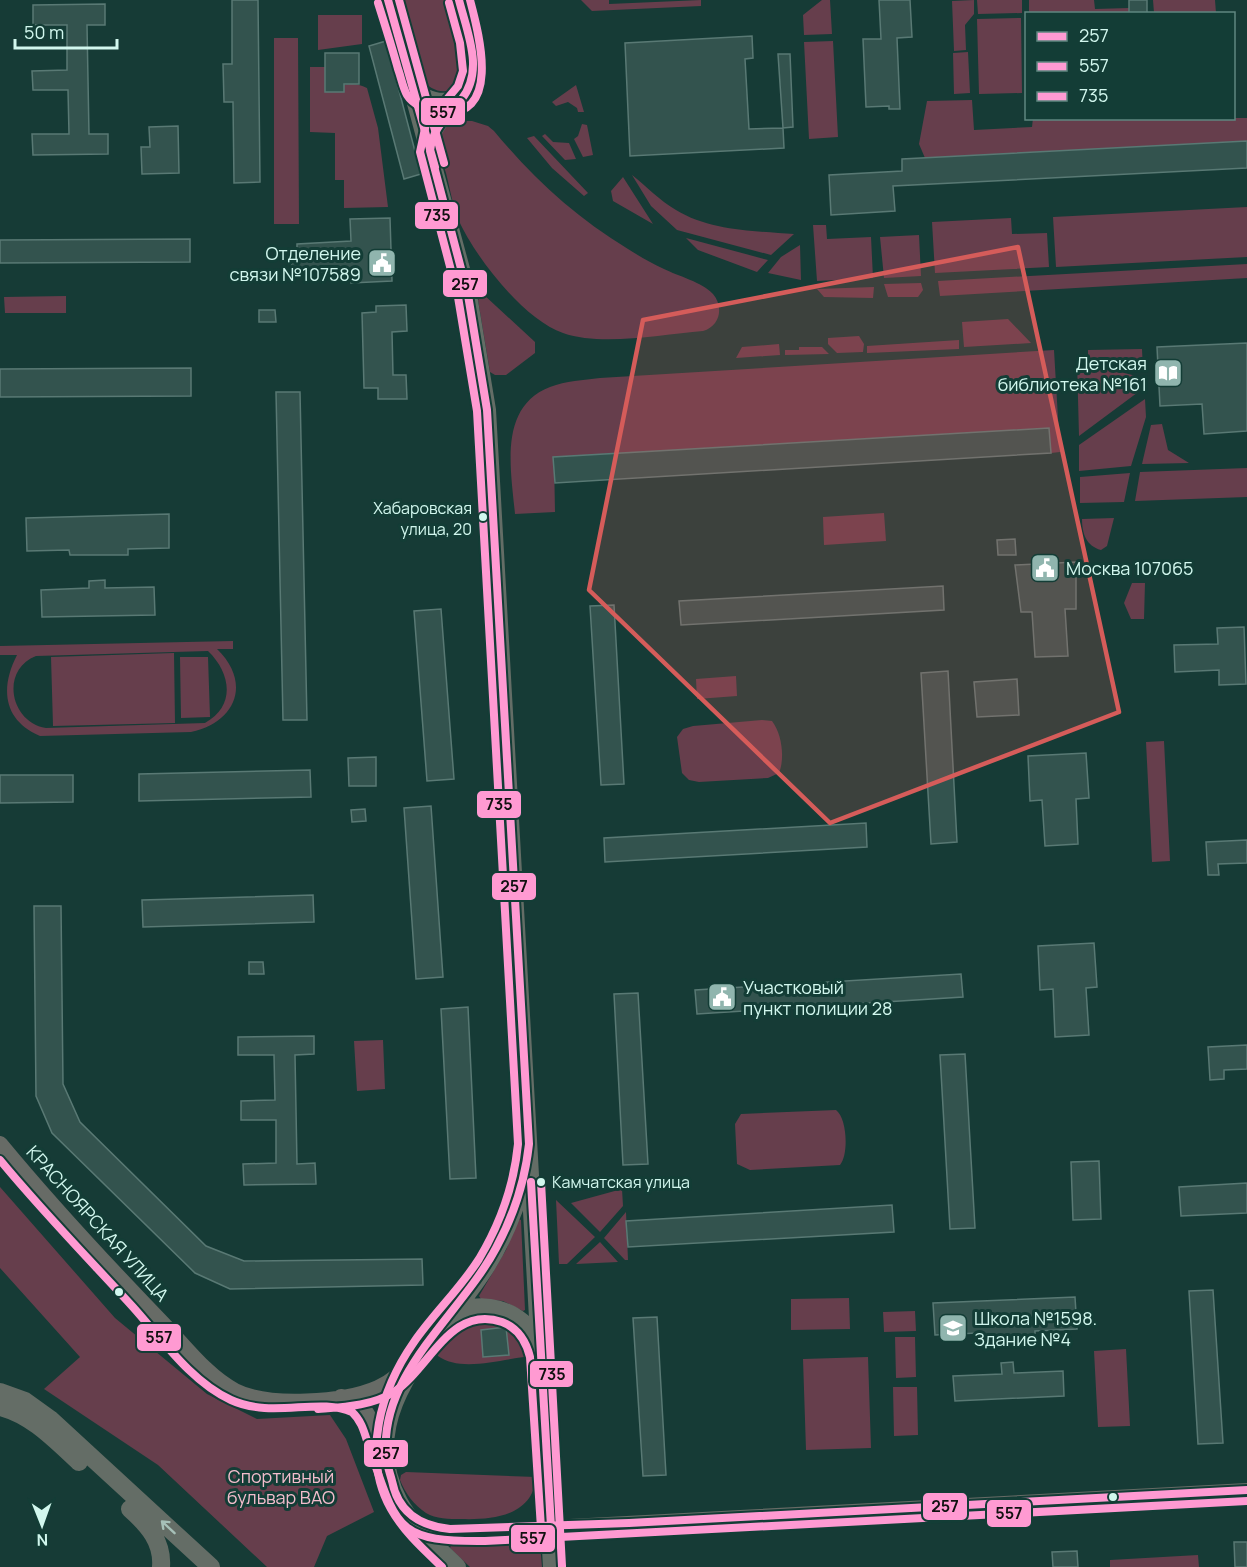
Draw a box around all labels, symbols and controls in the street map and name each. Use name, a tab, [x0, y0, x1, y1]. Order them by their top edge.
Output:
scale bar	[15, 12, 117, 50]
legend	[1025, 12, 1235, 120]
text: 50 m	[24, 20, 64, 44]
text: 257	[1079, 23, 1109, 47]
text: 557	[1079, 53, 1109, 77]
text: 735	[1079, 83, 1108, 107]
line badge: 557	[420, 97, 466, 126]
text: 557	[429, 101, 457, 123]
line badge: 735	[414, 201, 459, 230]
text: 735	[423, 204, 451, 226]
place label: Отделение связи №107589	[230, 241, 361, 286]
public building icon: Отделение связи №107589	[366, 247, 398, 279]
line badge: 257	[442, 269, 488, 298]
text: 257	[451, 273, 479, 295]
place label: Детская библиотека №161	[998, 351, 1147, 396]
library icon: Детская библиотека №161	[1152, 357, 1184, 389]
place label: Хабаровская улица, 20	[373, 497, 472, 540]
marker: Хабаровская улица, 20	[477, 511, 489, 523]
public building icon: Москва 107065	[1029, 552, 1061, 584]
place label: Москва 107065	[1066, 556, 1194, 580]
line badge: 735	[476, 790, 522, 819]
text: 735	[485, 793, 513, 815]
line badge: 257	[491, 872, 537, 901]
text: 257	[500, 875, 528, 897]
place label: Участковый пункт полиции 28	[743, 975, 892, 1020]
public building icon: Участковый пункт полиции 28	[706, 981, 738, 1013]
street label: КРАСНОЯРСКАЯ УЛИЦА	[22, 1140, 175, 1306]
place label: Камчатская улица	[552, 1171, 690, 1193]
marker: Камчатская улица	[535, 1176, 547, 1188]
unlabelled marker	[113, 1286, 125, 1298]
place label: Школа №1598. Здание №4	[974, 1306, 1097, 1351]
school or university icon: Школа №1598. Здание №4	[937, 1312, 969, 1344]
line badge: 557	[136, 1323, 182, 1352]
text: 557	[145, 1326, 173, 1348]
line badge: 735	[529, 1360, 574, 1388]
text: 735	[538, 1363, 566, 1385]
line badge: 257	[363, 1439, 409, 1468]
text: 257	[372, 1442, 400, 1464]
park label: Спортивный бульвар ВАО	[227, 1464, 335, 1509]
unlabelled marker	[1107, 1491, 1119, 1503]
line badge: 257	[922, 1492, 968, 1521]
north arrow	[12, 1495, 72, 1555]
text: 257	[931, 1495, 959, 1517]
line badge: 557	[986, 1499, 1032, 1528]
text: 557	[995, 1502, 1023, 1524]
one-way arrow	[161, 1520, 176, 1534]
line badge: 557	[510, 1524, 556, 1553]
text: 557	[519, 1527, 547, 1549]
text: N	[36, 1529, 48, 1551]

